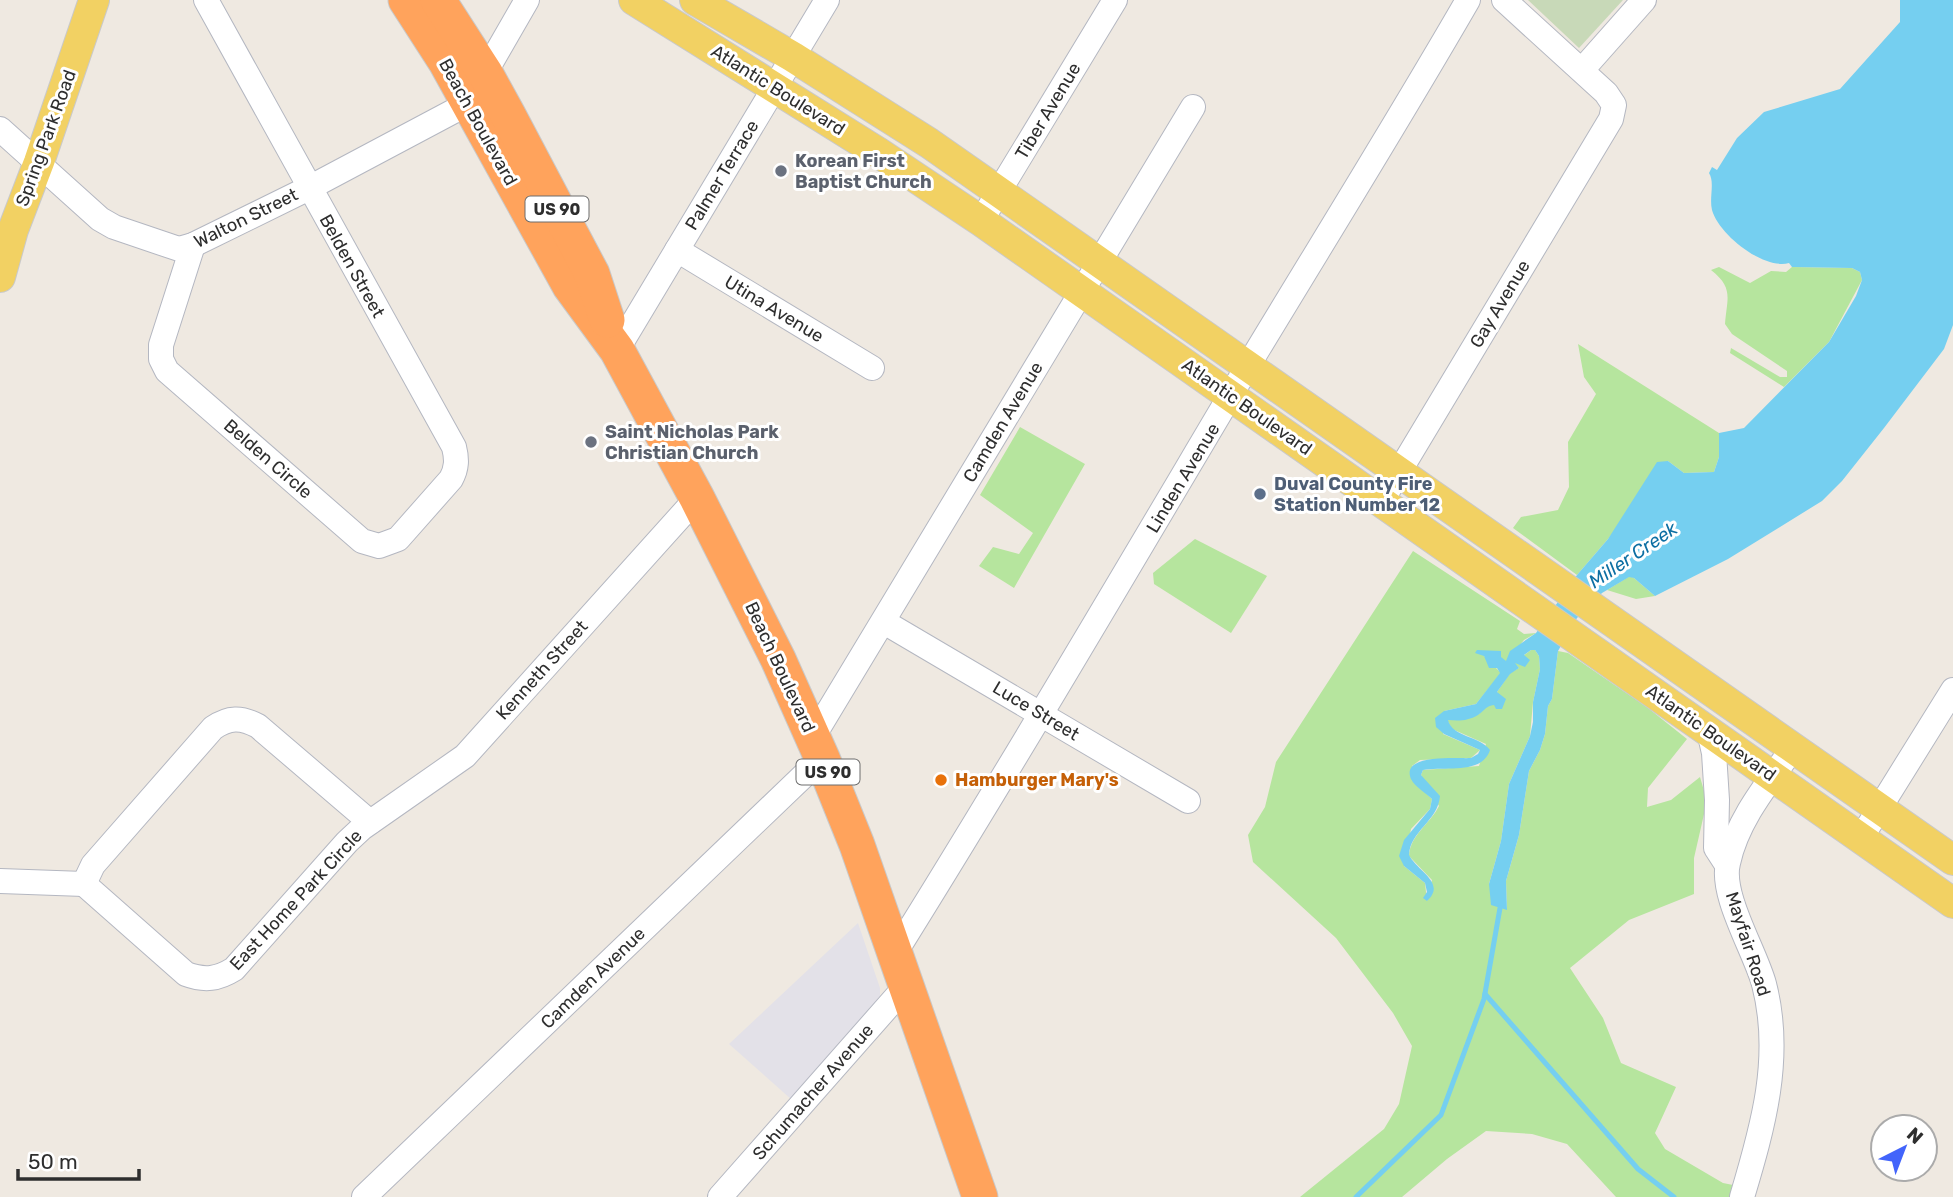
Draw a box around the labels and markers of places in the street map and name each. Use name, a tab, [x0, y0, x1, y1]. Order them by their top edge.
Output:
place label: Korean First Baptist Church	[795, 150, 932, 193]
marker: Korean First Baptist Church	[773, 163, 789, 179]
place label: Saint Nicholas Park Christian Church	[605, 421, 779, 464]
marker: Saint Nicholas Park Christian Church	[583, 434, 599, 450]
place label: Duval County Fire Station Number 12	[1274, 473, 1440, 516]
marker: Duval County Fire Station Number 12	[1252, 486, 1268, 502]
place label: Hamburger Mary's	[955, 769, 1119, 791]
marker: Hamburger Mary's	[933, 772, 949, 788]

